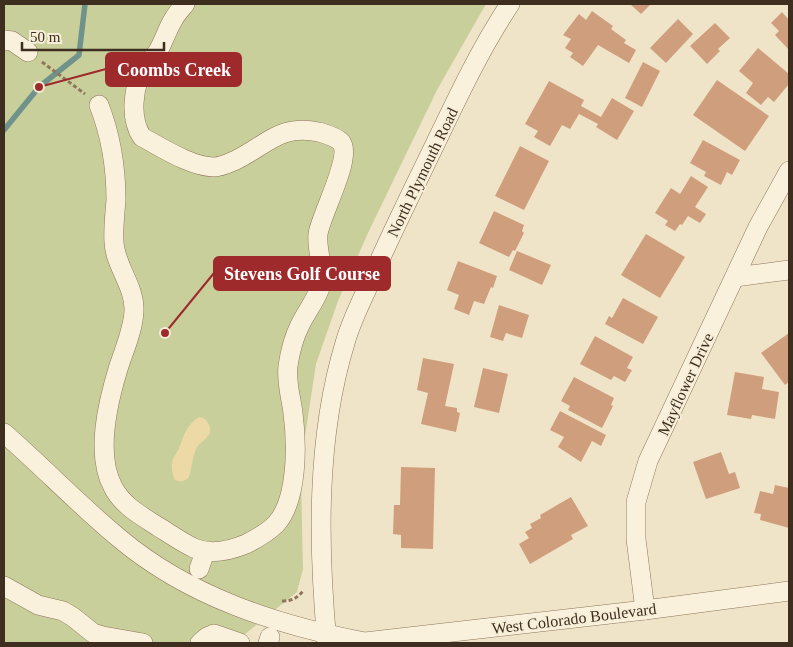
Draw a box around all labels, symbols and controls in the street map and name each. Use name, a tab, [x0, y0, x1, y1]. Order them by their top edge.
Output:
scale bar	[22, 20, 165, 52]
text: 50 m	[30, 29, 61, 45]
callout: Coombs Creek	[106, 53, 241, 86]
text: Coombs Creek	[117, 60, 231, 80]
street label: North Plymouth Road	[384, 105, 462, 240]
callout: Stevens Golf Course	[214, 257, 390, 290]
text: Stevens Golf Course	[224, 264, 380, 284]
street label: Mayflower Drive	[654, 330, 718, 439]
street label: West Colorado Boulevard	[491, 600, 657, 637]

